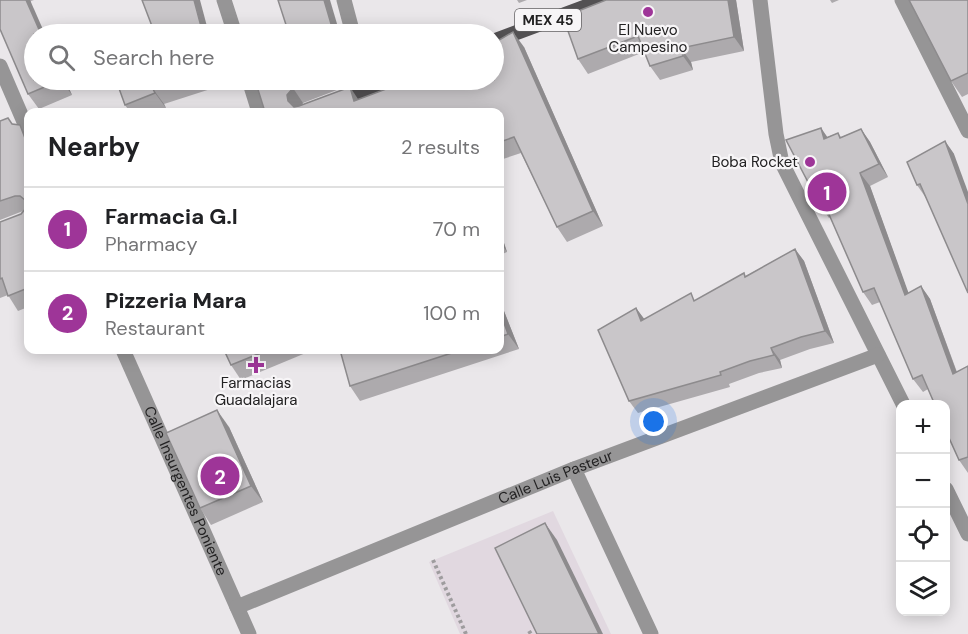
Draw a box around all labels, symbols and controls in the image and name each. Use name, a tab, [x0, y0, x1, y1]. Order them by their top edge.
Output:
marker: El Nuevo Campesino	[641, 5, 655, 19]
road number: MEX 45	[515, 9, 581, 31]
place label: El Nuevo Campesino	[609, 20, 688, 57]
search box	[24, 24, 504, 90]
icon: search	[45, 41, 78, 74]
text: Search here	[93, 43, 214, 72]
text: Nearby	[48, 130, 140, 164]
text: 2 results	[401, 134, 480, 160]
place label: Boba Rocket	[711, 152, 798, 172]
marker: Boba Rocket	[803, 155, 817, 169]
pin: 1	[808, 170, 846, 214]
text: Farmacia G.I	[105, 202, 238, 231]
text: 1	[64, 216, 71, 242]
text: 70 m	[433, 216, 480, 242]
text: Pharmacy	[105, 231, 198, 257]
text: Pizzeria Mara	[105, 286, 247, 315]
text: 2	[62, 300, 73, 326]
text: 100 m	[423, 300, 480, 326]
text: Restaurant	[105, 315, 205, 341]
marker: Farmacias Guadalajara	[249, 358, 263, 372]
place label: Farmacias Guadalajara	[215, 373, 297, 410]
map controls	[896, 400, 950, 616]
button: +	[896, 400, 950, 454]
street label: Calle Insurgentes Poniente	[139, 403, 232, 579]
your location	[639, 407, 668, 436]
street label: Calle Luis Pasteur	[495, 445, 616, 509]
pin: 2	[200, 454, 240, 498]
button: −	[896, 454, 950, 508]
button: locate	[896, 508, 950, 562]
button: layers	[896, 562, 950, 616]

